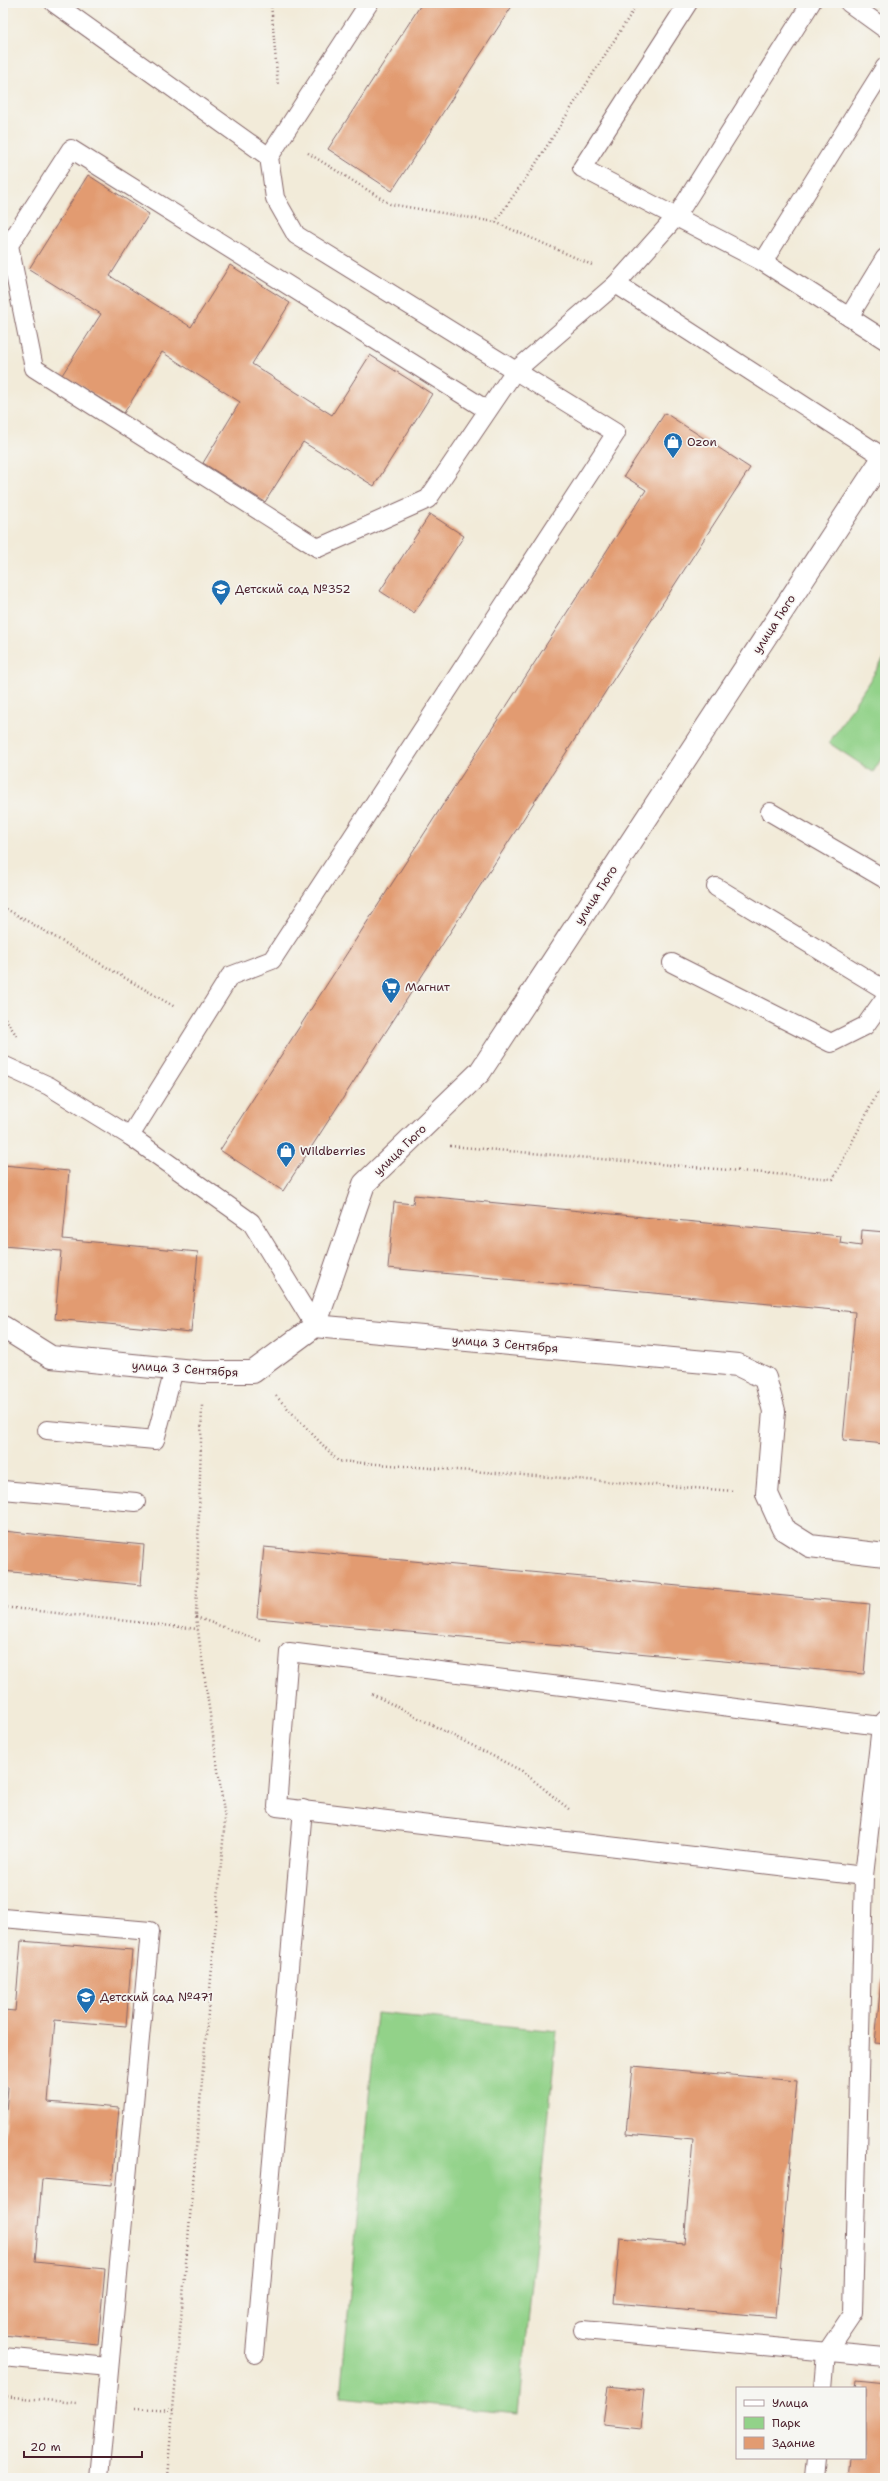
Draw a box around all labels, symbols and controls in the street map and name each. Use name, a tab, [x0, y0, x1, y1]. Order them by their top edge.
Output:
shop icon: Ozon	[662, 431, 684, 459]
place label: Ozon	[687, 434, 717, 450]
school or university icon: Детский сад №352	[210, 578, 232, 606]
place label: Детский сад №352	[235, 581, 351, 597]
street label: улица Гюго	[749, 591, 799, 657]
street label: улица Гюго	[571, 862, 621, 928]
supermarket icon: Магнит	[380, 976, 402, 1004]
place label: Магнит	[405, 979, 451, 995]
street label: улица Гюго	[370, 1121, 430, 1179]
shop icon: Wildberries	[275, 1140, 297, 1168]
place label: Wildberries	[300, 1143, 366, 1159]
street label: улица 3 Сентября	[451, 1331, 559, 1357]
street label: улица 3 Сентября	[131, 1357, 239, 1381]
school or university icon: Детский сад №471	[75, 1986, 97, 2014]
place label: Детский сад №471	[100, 1989, 213, 2005]
legend	[736, 2387, 866, 2459]
text: Улица	[772, 2395, 809, 2411]
text: Парк	[772, 2415, 801, 2431]
scale bar	[24, 2433, 142, 2459]
text: Здание	[772, 2435, 816, 2451]
text: 20 m	[30, 2439, 61, 2455]

